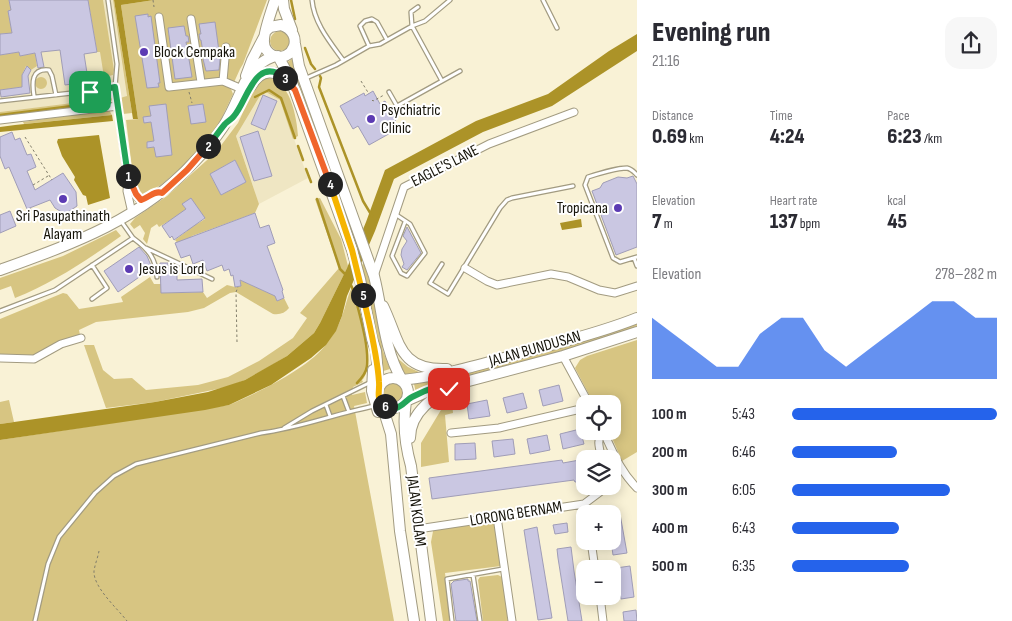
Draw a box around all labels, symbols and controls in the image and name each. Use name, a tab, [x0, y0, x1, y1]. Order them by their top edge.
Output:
text: Evening run	[652, 16, 770, 49]
button: share	[945, 17, 997, 69]
place label: Block Cempaka	[154, 43, 235, 62]
marker: Block Cempaka	[138, 46, 150, 58]
text: 21:16	[652, 52, 680, 71]
pin: 3	[272, 66, 298, 90]
text: 3	[282, 70, 289, 87]
pin	[69, 71, 111, 113]
icon: arrive	[76, 78, 104, 106]
place label: Psychiatric Clinic	[381, 101, 441, 138]
text: Distance	[652, 107, 693, 124]
text: Time	[770, 107, 793, 124]
text: Pace	[887, 107, 910, 124]
marker: Psychiatric Clinic	[365, 113, 377, 125]
text: 0.69	[652, 124, 687, 149]
text: 4:24	[770, 124, 805, 149]
text: 6:23	[887, 124, 922, 149]
text: km	[687, 130, 704, 147]
text: /km	[922, 130, 942, 147]
pin: 2	[196, 134, 220, 158]
text: 2	[205, 138, 212, 155]
street label: EAGLE'S LANE	[408, 141, 482, 191]
pin: 1	[116, 164, 140, 188]
text: 1	[126, 168, 131, 185]
pin: 4	[318, 172, 342, 196]
text: 4	[327, 176, 334, 193]
text: Elevation	[652, 192, 695, 209]
text: Heart rate	[770, 192, 817, 209]
text: kcal	[887, 192, 906, 209]
marker: Sri Pasupathinath Alayam	[57, 193, 69, 205]
place label: Tropicana	[557, 199, 608, 218]
marker: Tropicana	[612, 202, 624, 214]
place label: Sri Pasupathinath Alayam	[16, 207, 110, 244]
text: 7	[652, 209, 662, 234]
text: 137	[770, 209, 797, 234]
text: 45	[887, 209, 907, 234]
text: m	[662, 215, 673, 232]
text: bpm	[797, 215, 820, 232]
place label: Jesus is Lord	[138, 260, 204, 279]
marker: Jesus is Lord	[123, 263, 135, 275]
text: Elevation	[652, 265, 701, 284]
text: 278–282 m	[935, 265, 997, 284]
pin: 5	[350, 282, 376, 308]
text: 5	[360, 287, 367, 304]
street label: JALAN BUNDUSAN	[486, 327, 583, 371]
pin	[428, 368, 470, 410]
icon: check	[435, 375, 463, 403]
pin: 6	[372, 394, 398, 418]
map controls	[576, 395, 621, 605]
button: locate	[576, 395, 621, 440]
text: 6	[382, 398, 389, 415]
text: 100 m	[652, 405, 687, 424]
text: 5:43	[732, 405, 755, 424]
text: 200 m	[652, 443, 687, 462]
text: 6:46	[732, 443, 756, 462]
button: layers	[576, 450, 621, 495]
street label: JALAN KOLAM	[402, 474, 430, 547]
text: 300 m	[652, 481, 688, 500]
text: 6:05	[732, 481, 756, 500]
street label: LORONG BERNAM	[469, 497, 563, 531]
button: +	[576, 505, 621, 550]
text: 400 m	[652, 519, 688, 538]
text: 6:43	[732, 519, 756, 538]
text: 500 m	[652, 557, 687, 576]
text: 6:35	[732, 557, 755, 576]
button: −	[576, 560, 621, 605]

